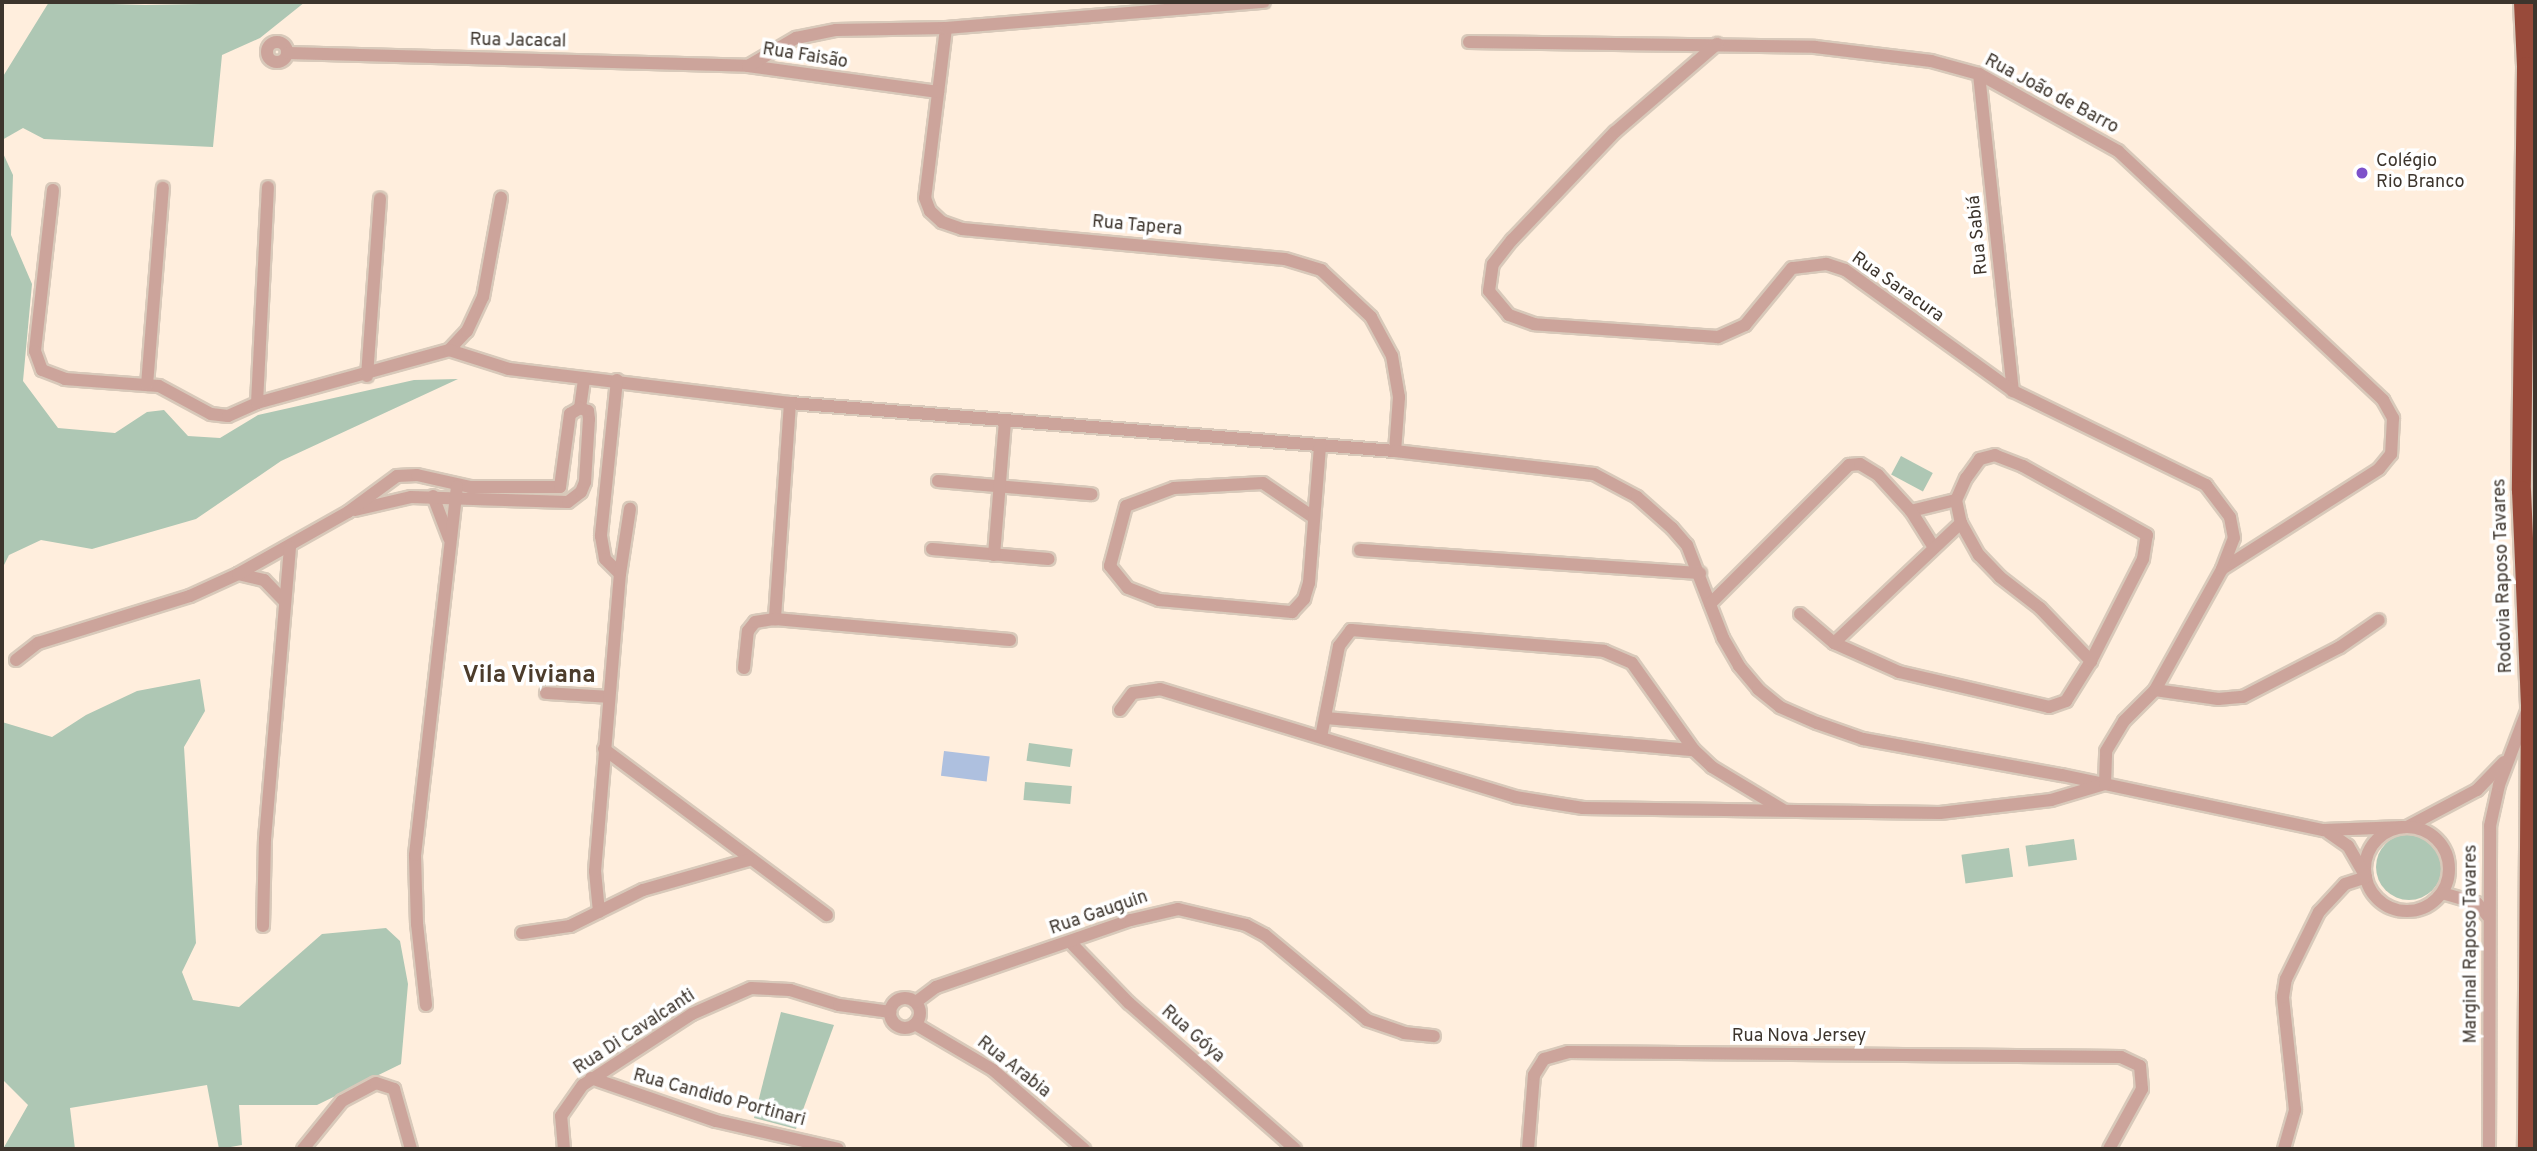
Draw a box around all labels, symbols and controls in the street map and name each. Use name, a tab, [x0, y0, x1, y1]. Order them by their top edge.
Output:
street label: Rua Jacacal	[469, 30, 567, 54]
street label: Rua Faisão	[761, 40, 849, 74]
street label: Rua João de Barro	[1980, 51, 2122, 139]
place label: Colégio Rio Branco	[2376, 152, 2465, 194]
marker: Colégio Rio Branco	[2354, 165, 2370, 181]
street label: Rua Sabiá	[1964, 194, 1994, 276]
street label: Rua Tapera	[1091, 212, 1183, 242]
street label: Rua Saracura	[1847, 248, 1947, 328]
street label: Rodovia Raposo Tavares	[2490, 478, 2518, 674]
district label: Vila Viviana	[462, 663, 596, 691]
street label: Marginal Raposo Tavares	[2461, 844, 2483, 1044]
street label: Rua Gauguin	[1047, 887, 1151, 941]
street label: Rua Di Cavalcanti	[570, 986, 700, 1080]
street label: Rua Góya	[1156, 1002, 1228, 1068]
street label: Rua Nova Jersey	[1732, 1026, 1866, 1048]
street label: Rua Arabia	[972, 1032, 1054, 1104]
street label: Rua Candido Portinari	[630, 1066, 808, 1132]

